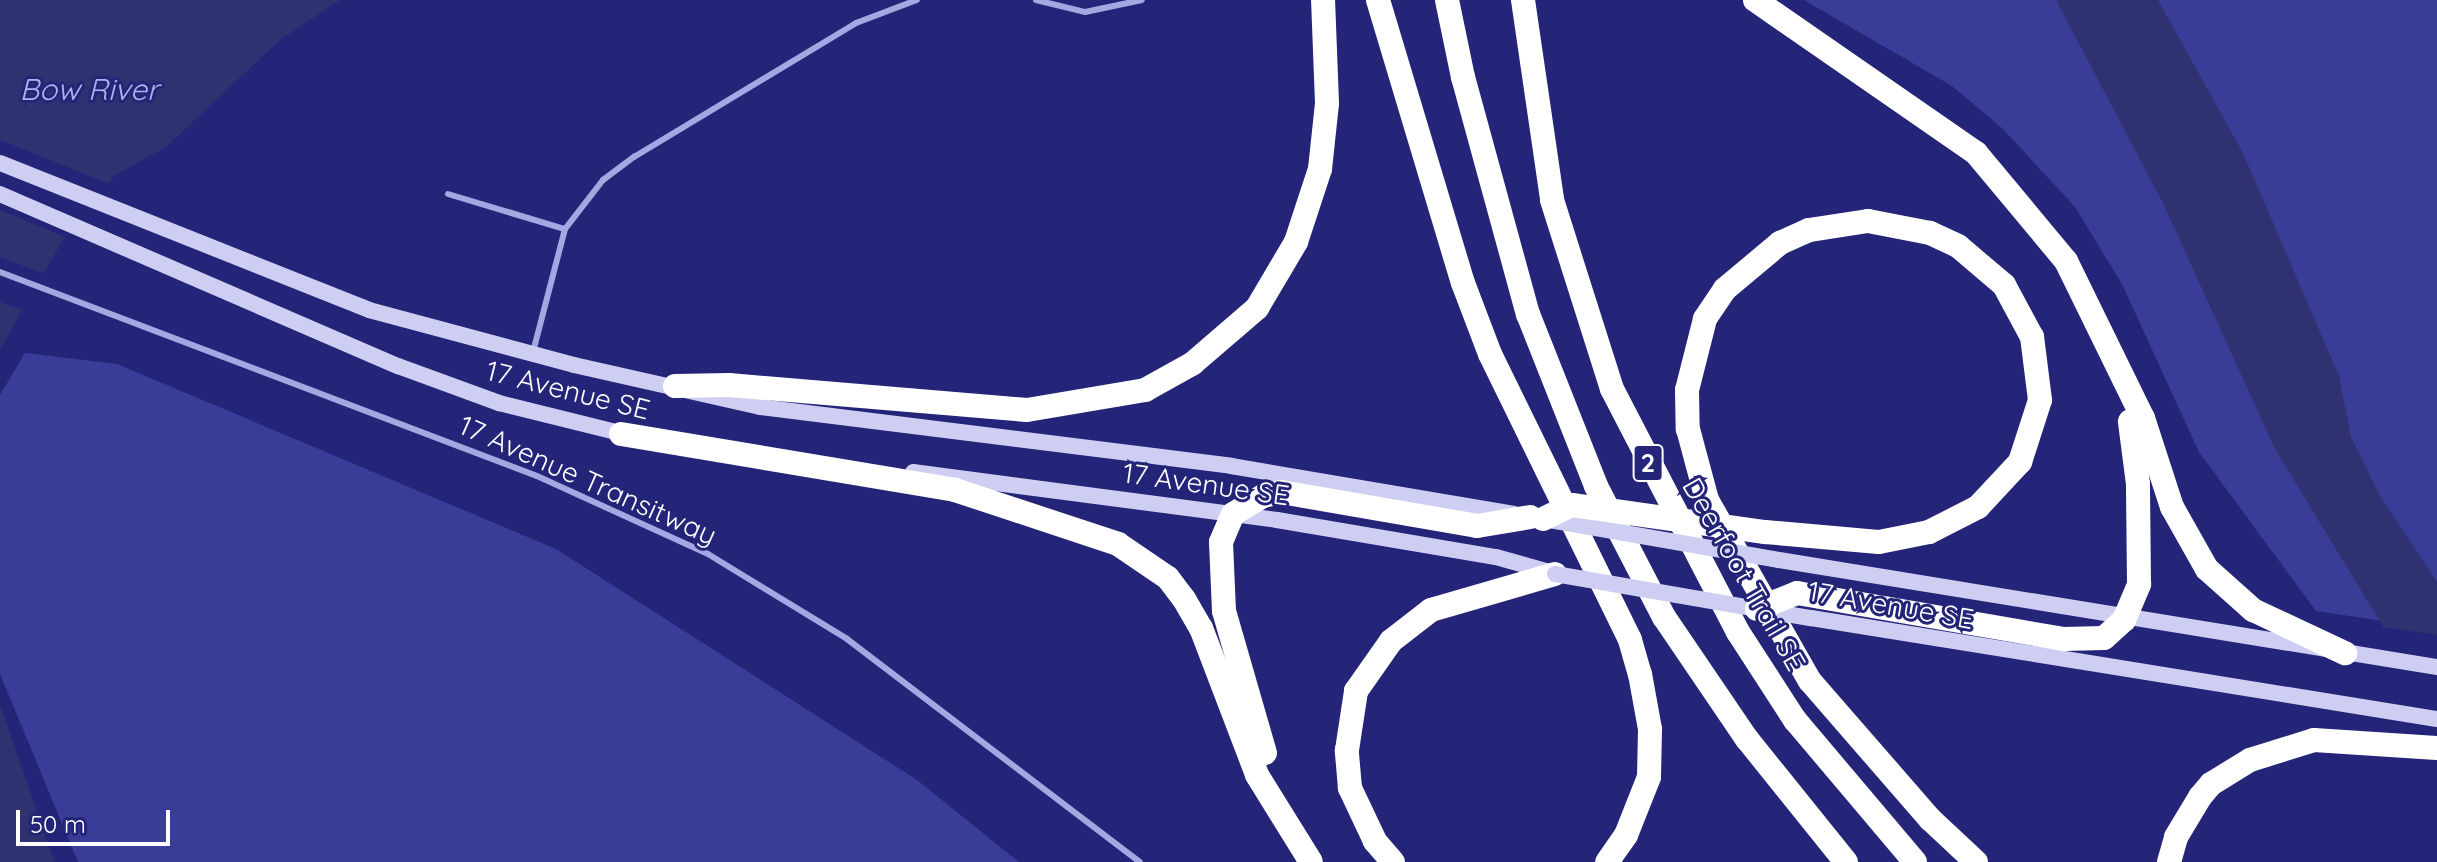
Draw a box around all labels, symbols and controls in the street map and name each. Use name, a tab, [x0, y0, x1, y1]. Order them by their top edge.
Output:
water label: Bow River	[19, 71, 159, 107]
street label: 17 Avenue SE	[483, 353, 653, 427]
street label: 17 Avenue Transitway	[454, 408, 722, 552]
road number: 2	[1632, 441, 1664, 485]
street label: 17 Avenue SE	[1121, 456, 1291, 512]
street label: Deerfoot Trail SE	[1675, 472, 1813, 676]
street label: 17 Avenue SE	[1806, 574, 1976, 636]
scale bar	[20, 794, 174, 844]
text: 50 m	[30, 809, 86, 839]

